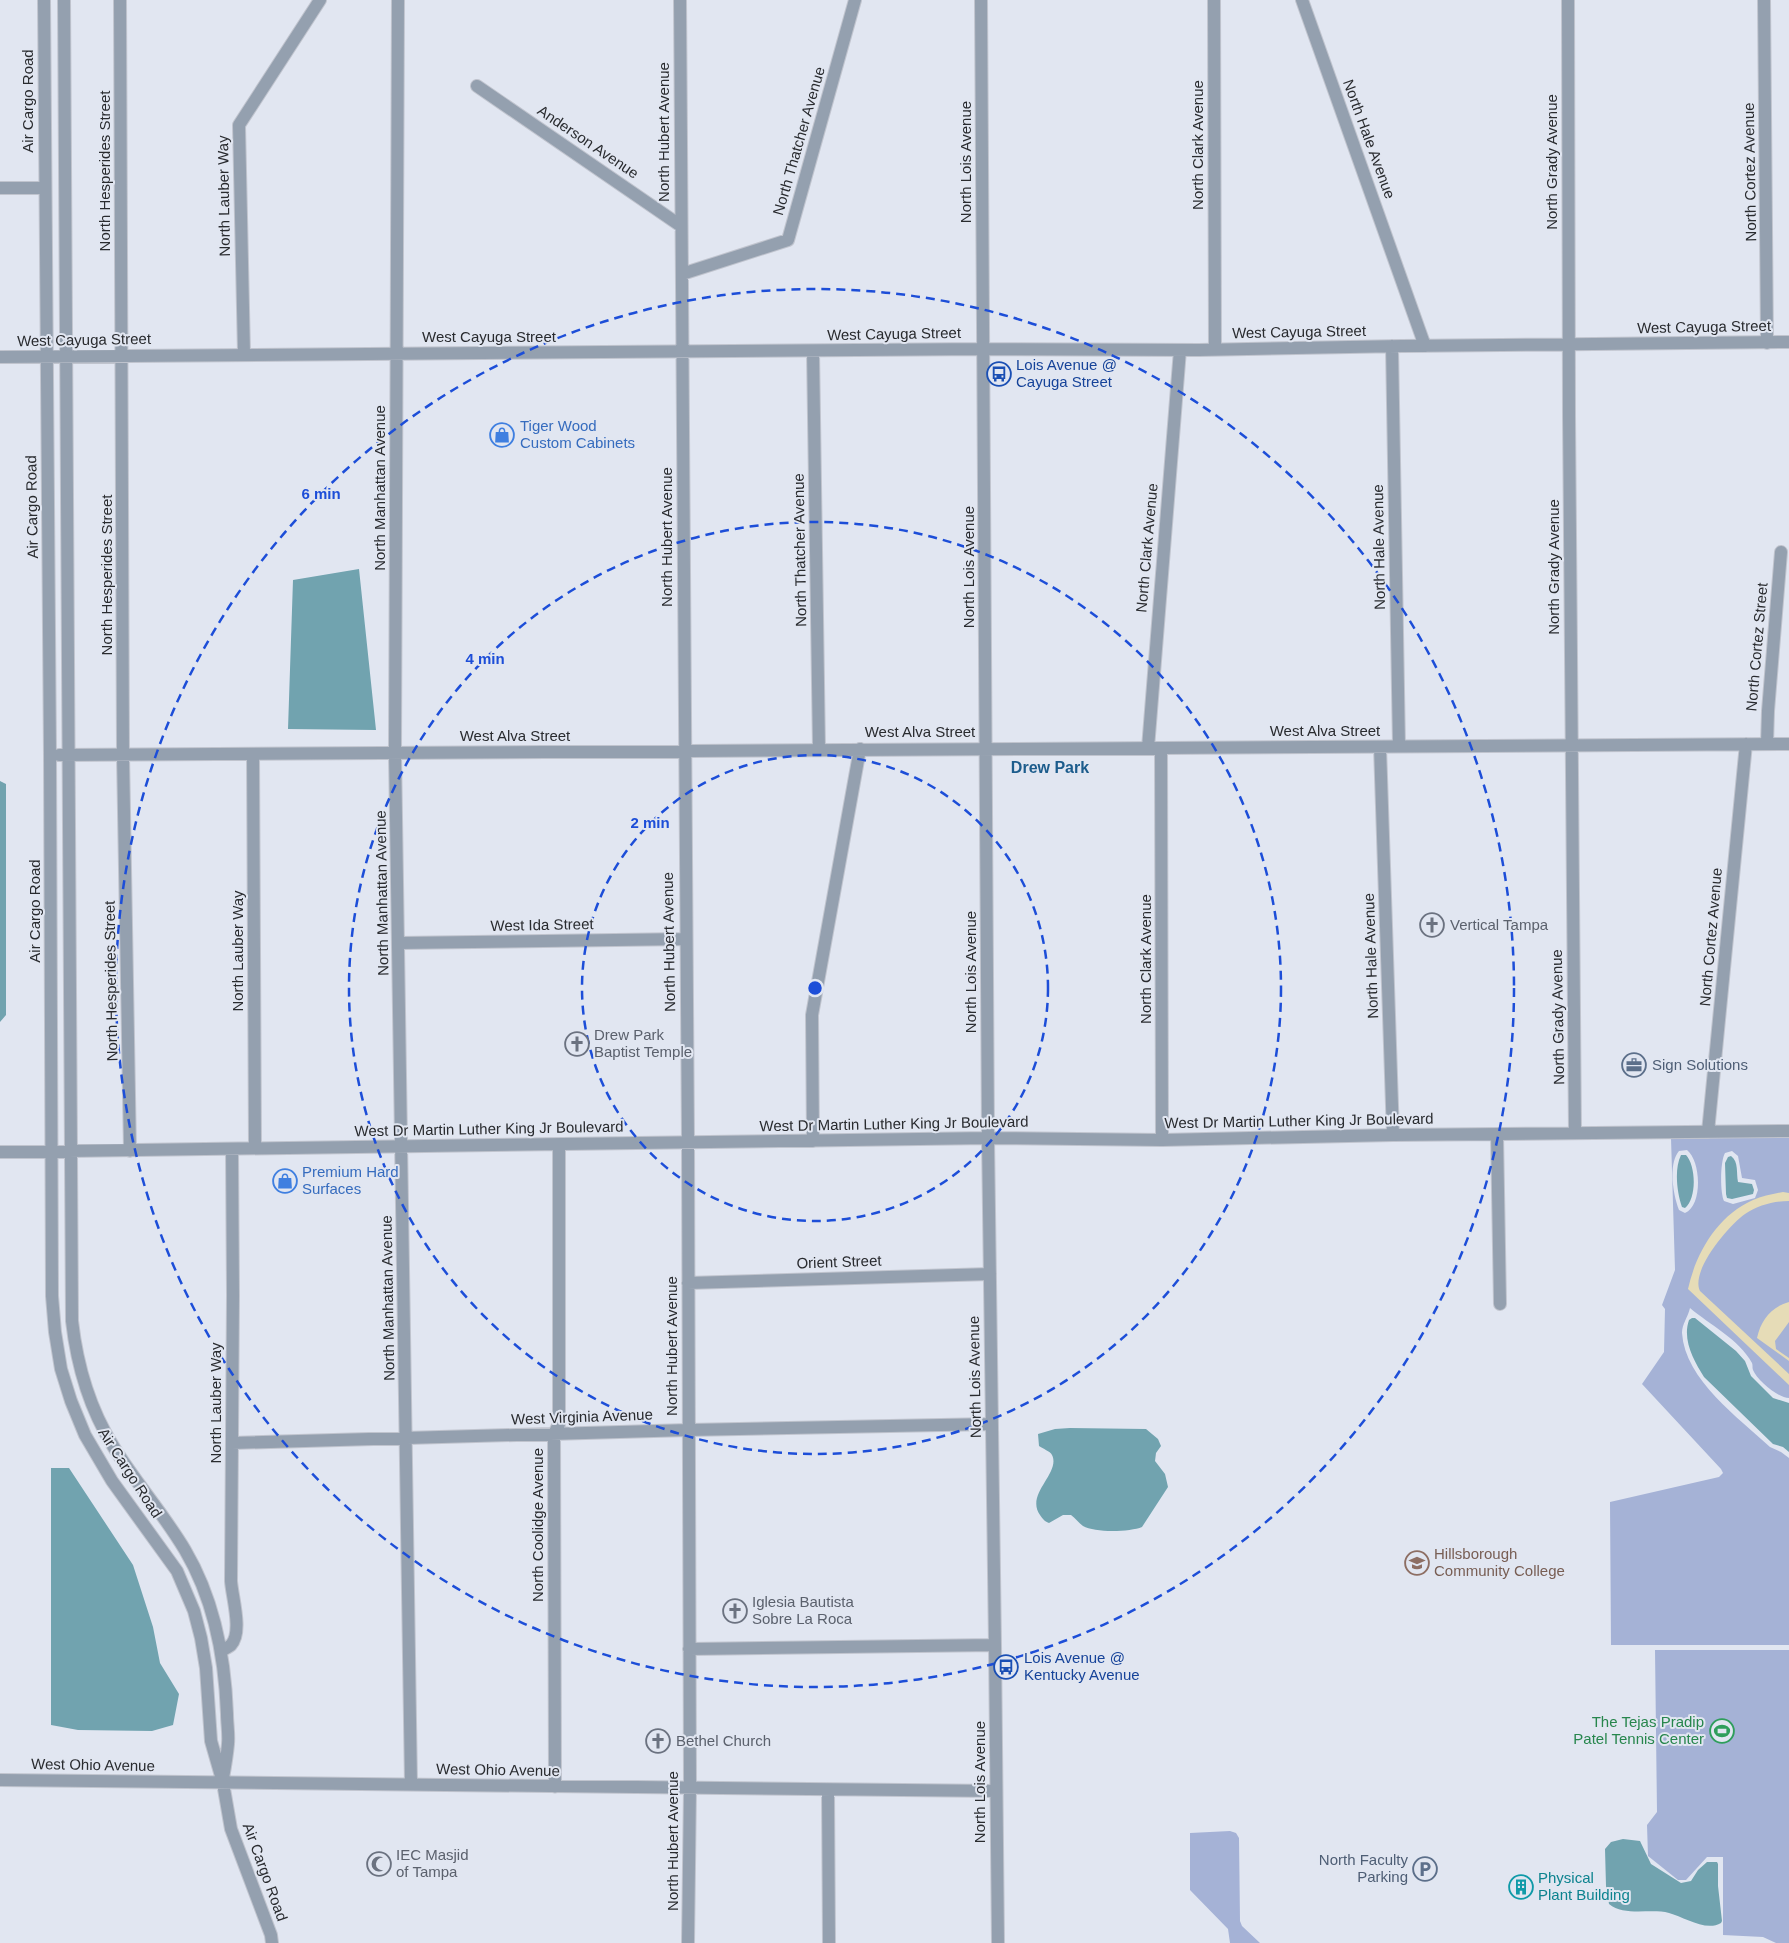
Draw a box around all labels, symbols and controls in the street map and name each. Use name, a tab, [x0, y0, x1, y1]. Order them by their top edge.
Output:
street label: Air Cargo Road	[19, 49, 36, 153]
street label: North Hubert Avenue	[655, 62, 672, 202]
street label: North Thatcher Avenue	[769, 65, 828, 217]
street label: North Hale Avenue	[1340, 77, 1399, 201]
street label: North Clark Avenue	[1189, 80, 1206, 210]
street label: North Hesperides Street	[96, 90, 113, 251]
street label: North Grady Avenue	[1543, 94, 1560, 230]
street label: North Lois Avenue	[957, 101, 974, 223]
street label: Anderson Avenue	[535, 102, 642, 182]
street label: North Cortez Avenue	[1740, 102, 1759, 242]
street label: North Lauber Way	[214, 135, 233, 257]
street label: West Cayuga Street	[1637, 317, 1772, 336]
street label: West Cayuga Street	[1232, 322, 1367, 341]
street label: West Cayuga Street	[827, 324, 962, 343]
street label: West Cayuga Street	[422, 328, 557, 345]
street label: West Cayuga Street	[17, 330, 152, 349]
place label: Lois Avenue @ Cayuga Street	[1016, 356, 1117, 390]
bus stop icon: Lois Avenue @ Cayuga Street	[986, 361, 1012, 387]
street label: North Manhattan Avenue	[371, 405, 388, 571]
place label: Tiger Wood Custom Cabinets	[520, 417, 635, 451]
shop icon: Tiger Wood Custom Cabinets	[489, 422, 515, 448]
street label: Air Cargo Road	[22, 455, 41, 559]
street label: North Hubert Avenue	[658, 467, 675, 607]
street label: North Thatcher Avenue	[790, 473, 809, 627]
street label: North Clark Avenue	[1132, 483, 1161, 613]
street label: North Hale Avenue	[1369, 484, 1388, 610]
text: 6 min	[301, 485, 341, 502]
street label: North Hesperides Street	[98, 494, 115, 655]
street label: North Grady Avenue	[1545, 499, 1562, 635]
street label: North Lois Avenue	[960, 506, 977, 628]
street label: North Cortez Street	[1742, 581, 1771, 712]
text: 4 min	[465, 650, 505, 667]
street label: West Alva Street	[1270, 722, 1381, 739]
street label: West Alva Street	[865, 723, 976, 740]
street label: West Alva Street	[460, 727, 571, 744]
district label: Drew Park	[1011, 759, 1089, 776]
street label: North Manhattan Avenue	[372, 810, 391, 976]
text: 2 min	[630, 814, 670, 831]
street label: Air Cargo Road	[26, 859, 43, 963]
street label: North Cortez Avenue	[1696, 867, 1725, 1007]
street label: North Hubert Avenue	[659, 872, 678, 1012]
street label: North Lauber Way	[229, 890, 246, 1012]
street label: North Hale Avenue	[1360, 893, 1381, 1019]
street label: North Clark Avenue	[1137, 894, 1154, 1024]
street label: North Hesperides Street	[101, 900, 120, 1062]
street label: North Lois Avenue	[962, 911, 979, 1033]
church icon: Vertical Tampa	[1419, 912, 1445, 938]
street label: West Ida Street	[490, 915, 595, 934]
place label: Vertical Tampa	[1450, 916, 1549, 933]
street label: North Grady Avenue	[1548, 949, 1567, 1085]
centre of rings	[806, 979, 824, 997]
place label: Drew Park Baptist Temple	[594, 1026, 692, 1060]
church icon: Drew Park Baptist Temple	[564, 1031, 590, 1057]
office icon: Sign Solutions	[1621, 1052, 1647, 1078]
place label: Sign Solutions	[1652, 1056, 1748, 1073]
street label: West Dr Martin Luther King Jr Boulevard	[1164, 1110, 1434, 1131]
street label: West Dr Martin Luther King Jr Boulevard	[759, 1113, 1029, 1134]
street label: West Dr Martin Luther King Jr Boulevard	[354, 1118, 624, 1139]
place label: Premium Hard Surfaces	[302, 1163, 399, 1197]
shop icon: Premium Hard Surfaces	[272, 1168, 298, 1194]
street label: North Manhattan Avenue	[378, 1215, 397, 1381]
street label: Orient Street	[796, 1251, 883, 1271]
street label: North Hubert Avenue	[663, 1276, 680, 1416]
street label: North Lois Avenue	[965, 1316, 984, 1438]
street label: North Lauber Way	[207, 1342, 224, 1464]
street label: West Virginia Avenue	[511, 1406, 653, 1427]
street label: Air Cargo Road	[95, 1425, 166, 1521]
street label: North Coolidge Avenue	[529, 1448, 546, 1602]
place label: Hillsborough Community College	[1434, 1545, 1565, 1579]
school or university icon: Hillsborough Community College	[1404, 1550, 1430, 1576]
place label: Iglesia Bautista Sobre La Roca	[752, 1593, 854, 1627]
church icon: Iglesia Bautista Sobre La Roca	[722, 1598, 748, 1624]
place label: Lois Avenue @ Kentucky Avenue	[1024, 1649, 1140, 1683]
bus stop icon: Lois Avenue @ Kentucky Avenue	[993, 1654, 1019, 1680]
place label: The Tejas Pradip Patel Tennis Center	[1573, 1713, 1704, 1747]
sports icon: The Tejas Pradip Patel Tennis Center	[1709, 1718, 1735, 1744]
street label: North Lois Avenue	[971, 1721, 988, 1843]
church icon: Bethel Church	[645, 1728, 671, 1754]
place label: Bethel Church	[676, 1732, 771, 1749]
street label: West Ohio Avenue	[31, 1755, 155, 1774]
street label: West Ohio Avenue	[436, 1760, 560, 1779]
street label: North Hubert Avenue	[664, 1771, 681, 1911]
street label: Air Cargo Road	[240, 1820, 291, 1923]
place label: IEC Masjid of Tampa	[396, 1846, 469, 1880]
mosque icon: IEC Masjid of Tampa	[366, 1851, 392, 1877]
place label: North Faculty Parking	[1319, 1851, 1408, 1885]
parking icon: North Faculty Parking	[1412, 1856, 1438, 1882]
place label: Physical Plant Building	[1538, 1869, 1630, 1903]
building icon: Physical Plant Building	[1508, 1874, 1534, 1900]

